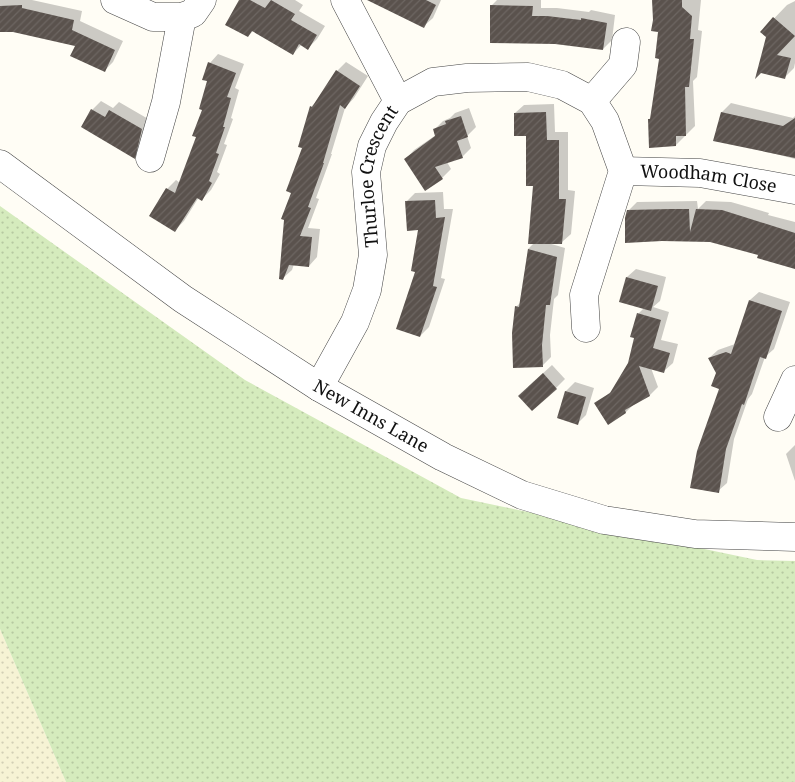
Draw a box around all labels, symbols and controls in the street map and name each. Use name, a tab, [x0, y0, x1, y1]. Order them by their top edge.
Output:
street label: Thurloe Crescent	[353, 100, 403, 248]
street label: Woodham Close	[640, 158, 779, 198]
street label: New Inns Lane	[309, 373, 433, 458]

